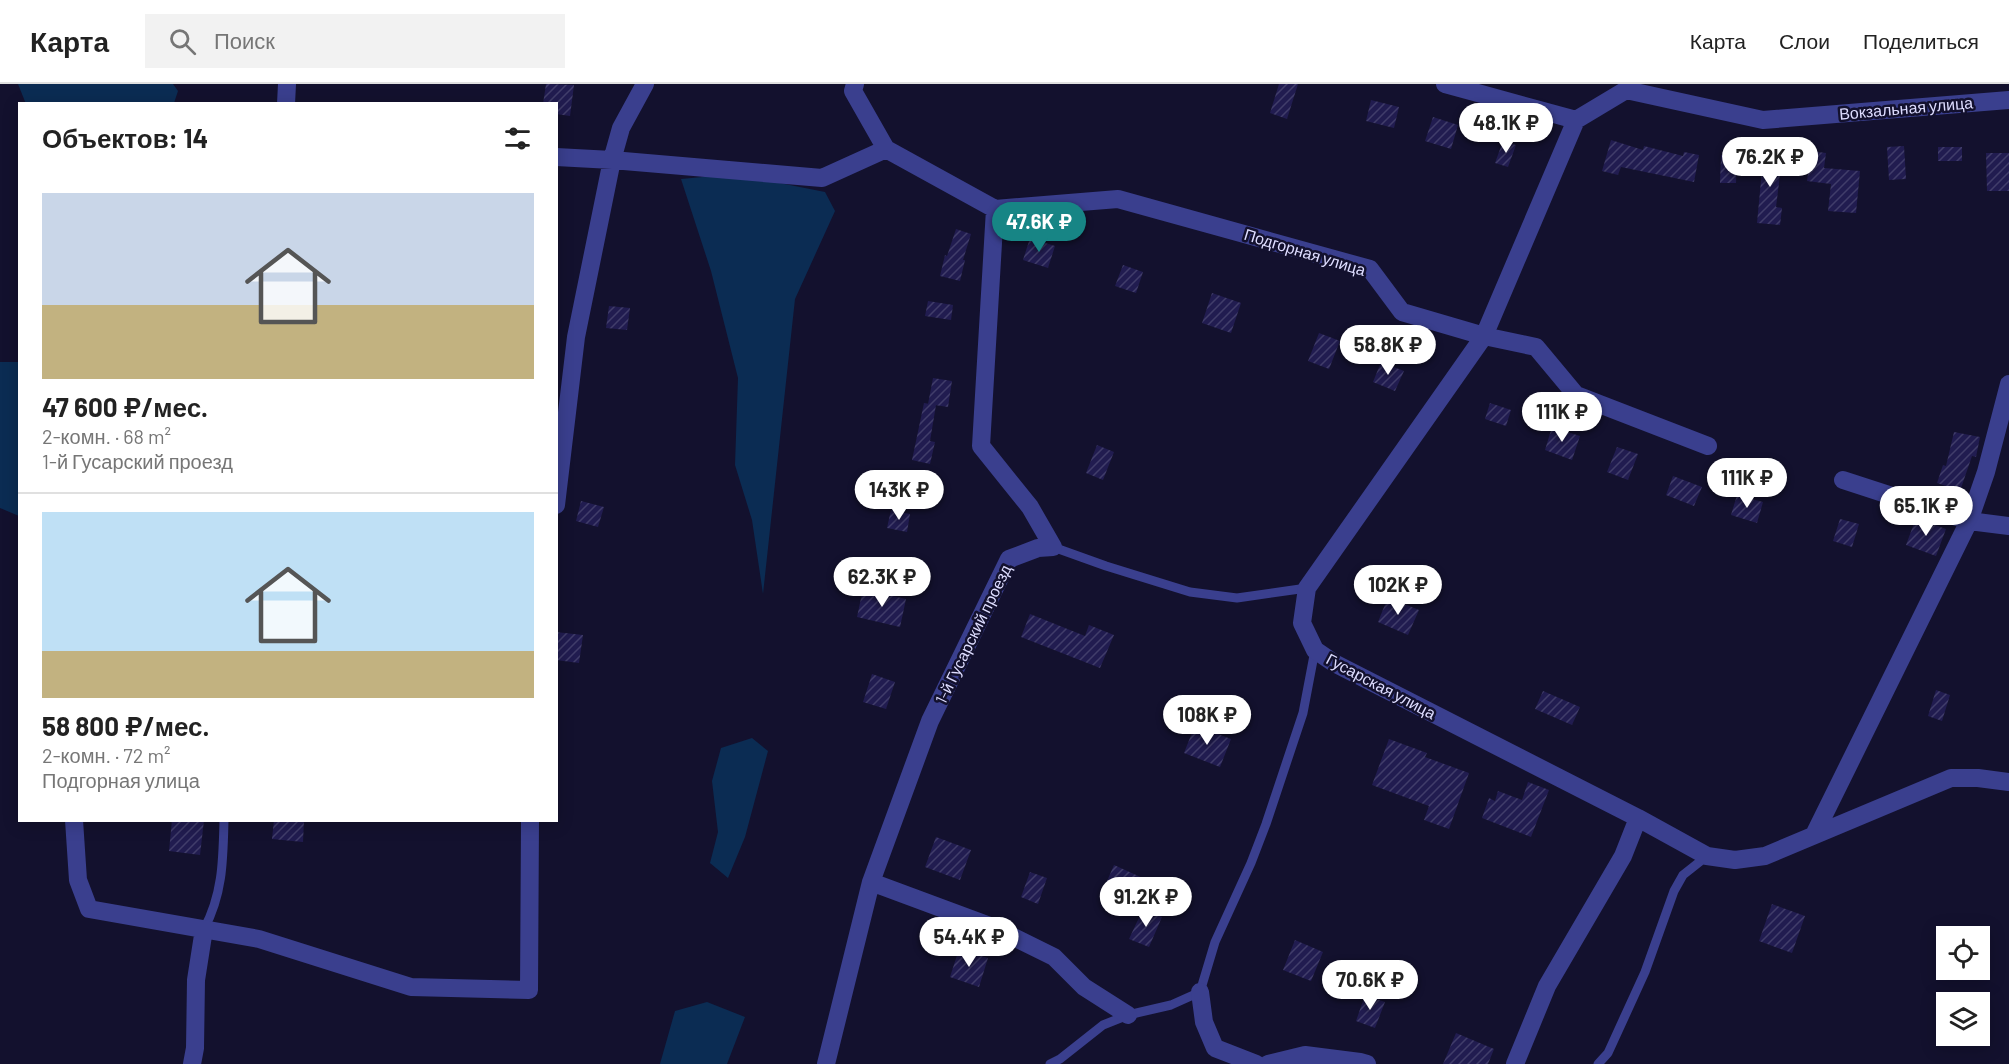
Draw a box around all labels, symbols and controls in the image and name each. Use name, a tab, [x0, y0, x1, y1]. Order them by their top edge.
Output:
search box	[145, 14, 565, 68]
text: Карта	[30, 24, 109, 58]
icon: search	[166, 25, 199, 58]
text: Поиск	[214, 27, 275, 53]
text: Карта	[1690, 28, 1746, 53]
text: Слои	[1779, 28, 1830, 53]
text: Поделиться	[1863, 28, 1979, 53]
street label: Вокзальная улица	[1838, 92, 1974, 123]
pin: 48.1K ₽	[1451, 103, 1561, 154]
text: 48.1K ₽	[1473, 110, 1539, 134]
text: Объектов: 14	[42, 122, 208, 153]
icon: filters	[501, 122, 534, 155]
pin: 76.2K ₽	[1715, 137, 1825, 188]
text: 76.2K ₽	[1736, 144, 1804, 168]
pin: 47.6K ₽	[984, 202, 1094, 253]
text: 47.6K ₽	[1006, 209, 1072, 233]
street label: Подгорная улица	[1242, 224, 1368, 279]
icon: home	[234, 232, 342, 340]
pin: 58.8K ₽	[1333, 325, 1443, 376]
text: 58.8K ₽	[1354, 332, 1422, 356]
text: 47 600 ₽/мес.	[42, 391, 208, 422]
pin: 111K ₽	[1513, 392, 1611, 443]
text: 111K ₽	[1536, 399, 1588, 423]
text: 2-комн. · 68 m²	[42, 424, 171, 448]
text: 1-й Гусарский проезд	[42, 449, 233, 473]
pin: 111K ₽	[1698, 458, 1796, 509]
text: 111K ₽	[1721, 465, 1773, 489]
pin: 143K ₽	[850, 470, 948, 521]
text: 143K ₽	[869, 477, 929, 501]
pin: 65.1K ₽	[1871, 486, 1981, 537]
text: 65.1K ₽	[1894, 493, 1958, 517]
icon: home	[234, 551, 342, 659]
pin: 62.3K ₽	[827, 557, 937, 608]
street label: 1-й Гусарский проезд	[931, 560, 1015, 707]
text: 62.3K ₽	[848, 564, 916, 588]
pin: 102K ₽	[1349, 565, 1447, 616]
text: 102K ₽	[1368, 572, 1428, 596]
street label: Гусарская улица	[1323, 649, 1439, 722]
pin: 108K ₽	[1158, 695, 1256, 746]
text: 108K ₽	[1177, 702, 1237, 726]
text: 58 800 ₽/мес.	[42, 710, 210, 741]
text: 2-комн. · 72 m²	[42, 743, 171, 767]
text: Подгорная улица	[42, 768, 200, 792]
pin: 91.2K ₽	[1091, 877, 1201, 928]
text: 91.2K ₽	[1114, 884, 1178, 908]
pin: 54.4K ₽	[914, 917, 1024, 968]
text: 54.4K ₽	[934, 924, 1004, 948]
map controls	[1936, 926, 1990, 1046]
button: locate	[1936, 926, 1990, 980]
pin: 70.6K ₽	[1315, 960, 1425, 1011]
text: 70.6K ₽	[1336, 967, 1404, 991]
button: layers	[1936, 992, 1990, 1046]

